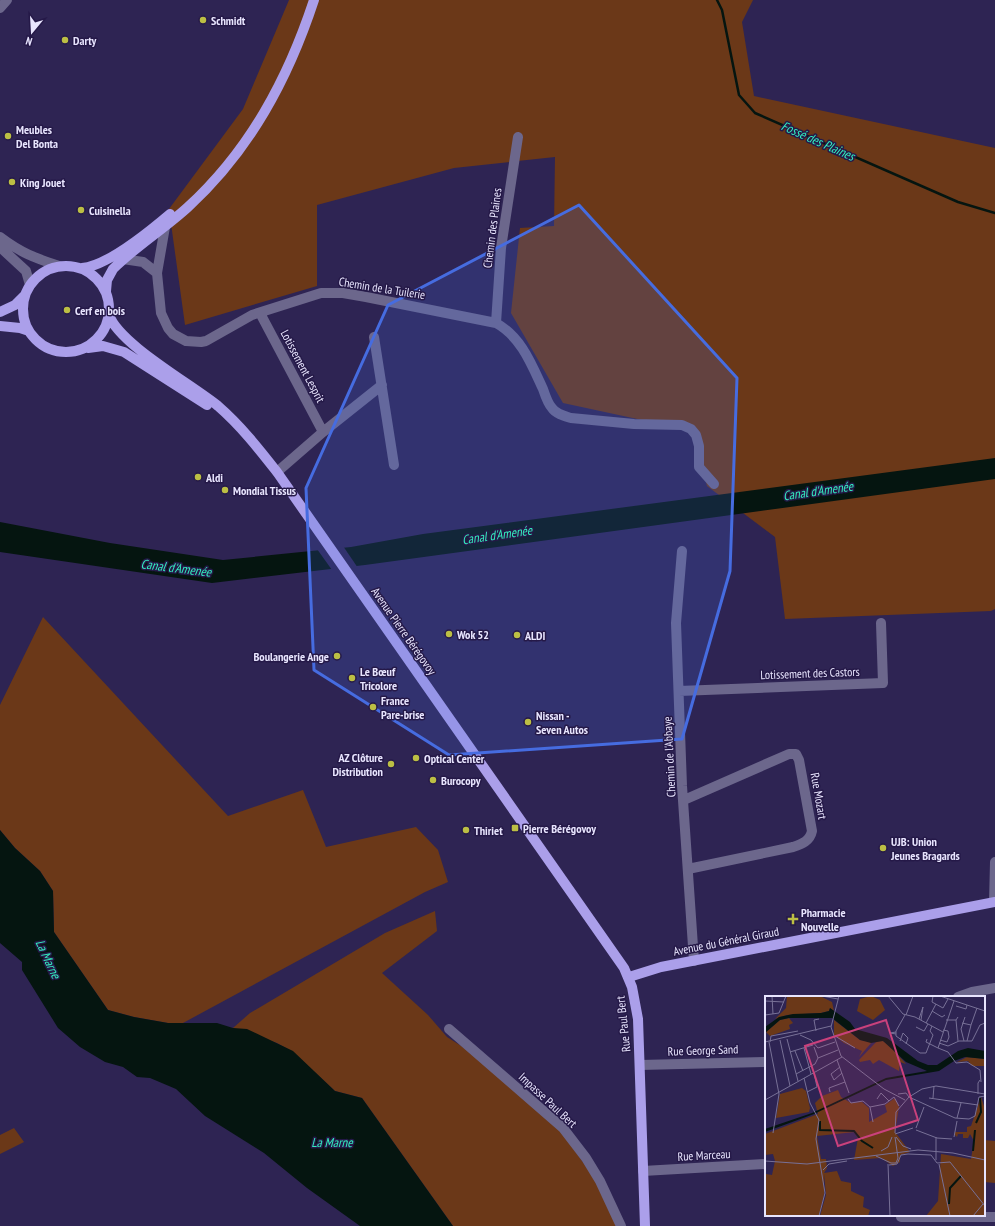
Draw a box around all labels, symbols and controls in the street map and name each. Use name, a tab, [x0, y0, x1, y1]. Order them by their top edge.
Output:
north arrow	[12, 12, 52, 52]
place label: Schmidt	[211, 13, 246, 28]
marker: Schmidt	[198, 15, 208, 25]
place label: Darty	[73, 33, 96, 48]
text: N	[24, 34, 34, 49]
marker: Darty	[60, 35, 70, 45]
water label: Fossé des Plaines	[779, 117, 859, 165]
place label: Meubles Del Bonta	[16, 122, 58, 151]
marker: Meubles Del Bonta	[3, 131, 13, 141]
place label: King Jouet	[20, 175, 65, 190]
marker: King Jouet	[7, 177, 17, 187]
street label: Chemin des Plaines	[480, 187, 504, 269]
place label: Cuisinella	[89, 203, 131, 218]
marker: Cuisinella	[76, 205, 86, 215]
street label: Chemin de la Tuilerie	[338, 274, 426, 302]
place label: Cerf en bois	[75, 303, 125, 318]
marker: Cerf en bois	[62, 305, 72, 315]
street label: Lotissement Lesprit	[278, 327, 329, 406]
place label: Aldi	[205, 470, 223, 485]
marker: Aldi	[193, 472, 203, 482]
water label: Canal d'Amenée	[782, 477, 856, 504]
place label: Mondial Tissus	[233, 483, 296, 498]
marker: Mondial Tissus	[220, 485, 230, 495]
water label: Canal d'Amenée	[461, 521, 535, 548]
water label: Canal d'Amenée	[140, 555, 214, 581]
street label: Avenue Pierre Bérégovoy	[368, 584, 440, 678]
place label: Wok 52	[456, 627, 489, 642]
place label: ALDI	[524, 628, 546, 643]
marker: Wok 52	[444, 629, 454, 639]
marker: ALDI	[512, 630, 522, 640]
place label: Boulangerie Ange	[253, 649, 329, 664]
marker: Boulangerie Ange	[332, 651, 342, 661]
place label: Le Bœuf Tricolore	[360, 664, 397, 693]
street label: Lotissement des Castors	[760, 664, 860, 682]
marker: Le Bœuf Tricolore	[347, 673, 357, 683]
place label: France Pare-brise	[381, 693, 425, 722]
marker: France Pare-brise	[368, 702, 378, 712]
place label: Nissan - Seven Autos	[536, 708, 588, 737]
street label: Chemin de l'Abbaye	[659, 716, 679, 798]
marker: Nissan - Seven Autos	[523, 717, 533, 727]
place label: AZ Clôture Distribution	[332, 750, 383, 779]
place label: Optical Center	[424, 751, 485, 766]
marker: Optical Center	[411, 753, 421, 763]
marker: AZ Clôture Distribution	[386, 759, 396, 769]
street label: Rue Mozart	[808, 771, 831, 821]
place label: Burocopy	[441, 773, 481, 788]
marker: Burocopy	[428, 775, 438, 785]
place label: Pierre Bérégovoy	[523, 821, 596, 836]
place label: Thiriet	[474, 823, 503, 838]
marker: Pierre Bérégovoy	[510, 823, 520, 833]
marker: Thiriet	[461, 825, 471, 835]
place label: UJB: Union Jeunes Bragards	[890, 834, 960, 863]
marker: UJB: Union Jeunes Bragards	[878, 843, 888, 853]
place label: Pharmacie Nouvelle	[801, 905, 846, 934]
marker: Pharmacie Nouvelle	[788, 914, 798, 924]
street label: Avenue du Général Giraud	[672, 923, 780, 959]
water label: La Marne	[32, 937, 65, 983]
street label: Rue Paul Bert	[613, 994, 633, 1053]
inset map	[765, 996, 985, 1216]
street label: Rue George Sand	[667, 1041, 739, 1059]
street label: Impasse Paul Bert	[516, 1069, 581, 1131]
water label: La Marne	[311, 1134, 354, 1151]
street label: Rue Marceau	[677, 1146, 731, 1164]

